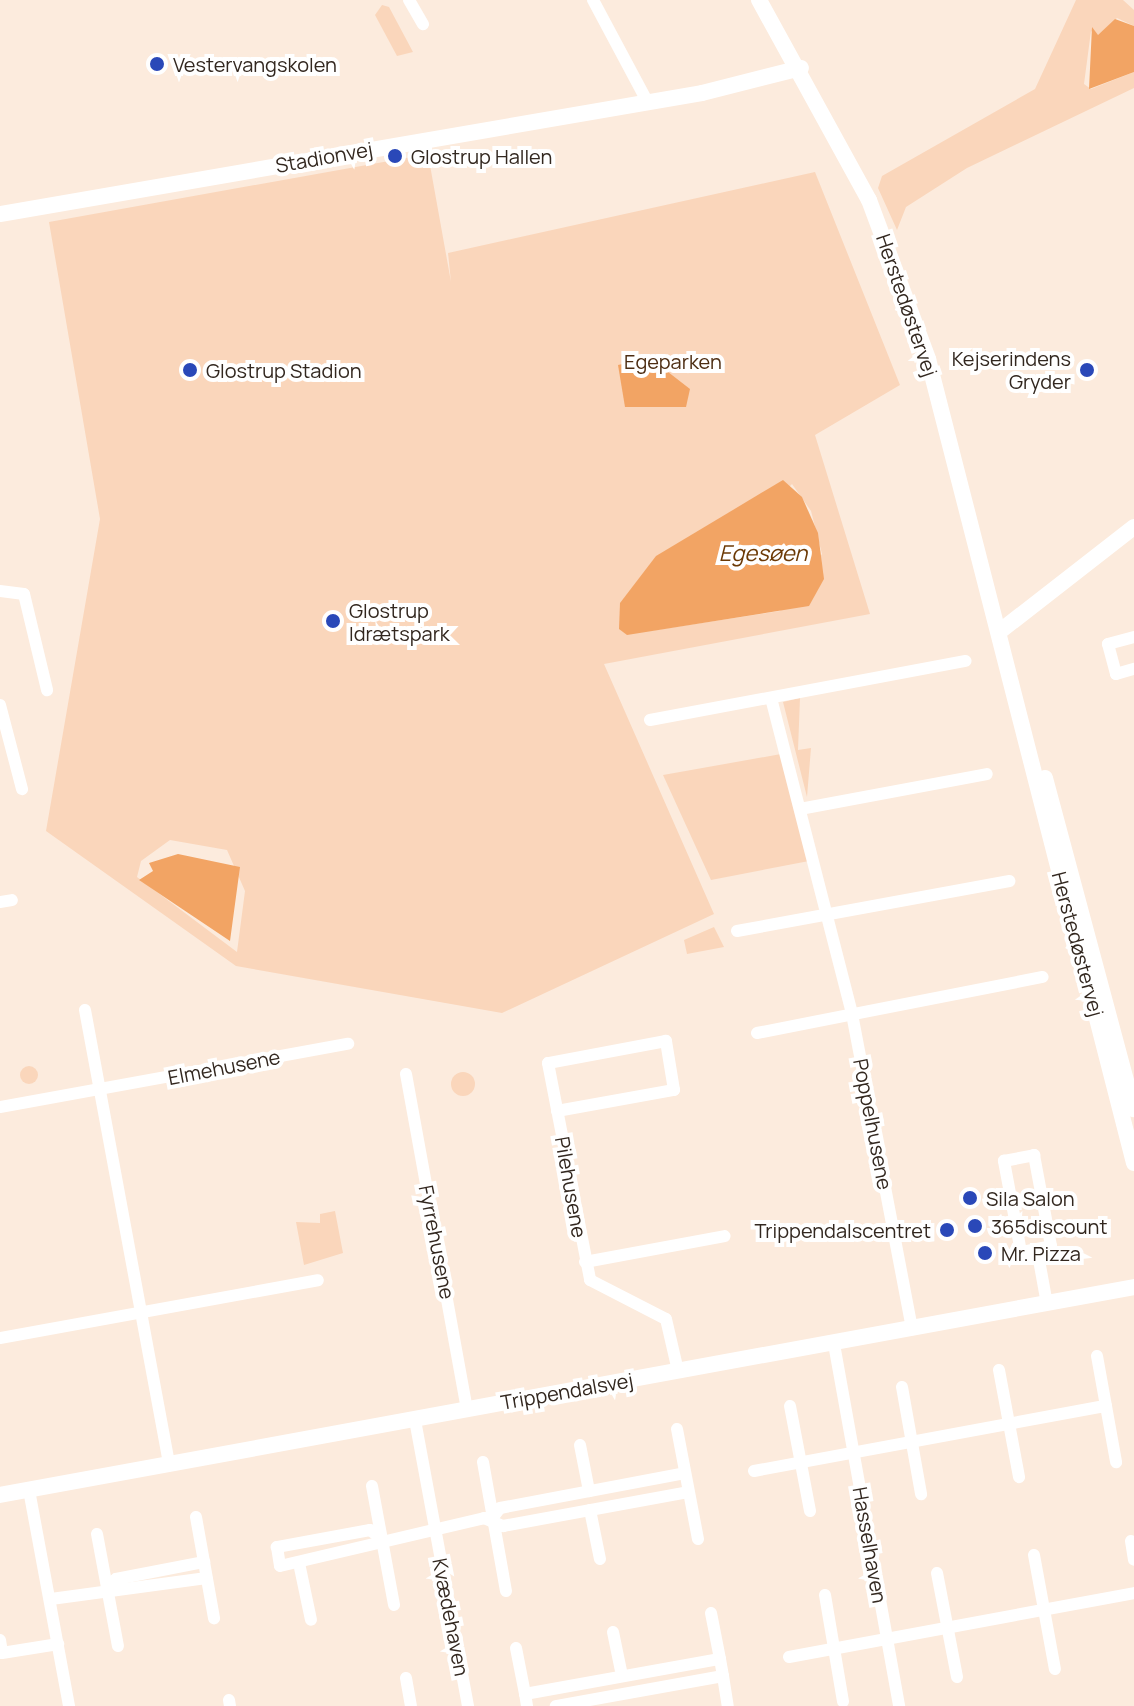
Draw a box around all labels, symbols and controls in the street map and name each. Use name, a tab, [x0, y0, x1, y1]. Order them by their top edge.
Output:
place label: Vestervangskolen	[173, 52, 337, 76]
marker: Vestervangskolen	[148, 55, 166, 73]
street label: Stadionvej	[274, 137, 374, 177]
place label: Glostrup Hallen	[411, 144, 552, 168]
marker: Glostrup Hallen	[386, 147, 404, 165]
street label: Herstedøstervej	[871, 231, 943, 379]
place label: Kejserindens Gryder	[952, 346, 1071, 393]
park label: Egeparken	[624, 349, 722, 373]
place label: Glostrup Stadion	[206, 358, 362, 382]
marker: Glostrup Stadion	[181, 361, 199, 379]
marker: Kejserindens Gryder	[1078, 361, 1096, 379]
water label: Egesøen	[719, 541, 807, 567]
place label: Glostrup Idrætspark	[349, 598, 450, 645]
marker: Glostrup Idrætspark	[324, 612, 342, 630]
street label: Herstedøstervej	[1047, 869, 1109, 1019]
street label: Elmehusene	[166, 1044, 282, 1090]
street label: Poppelhusene	[849, 1056, 897, 1192]
street label: Pilehusene	[550, 1135, 592, 1239]
street label: Fyrrehusene	[414, 1183, 460, 1301]
place label: Sila Salon	[986, 1186, 1075, 1210]
marker: Sila Salon	[961, 1189, 979, 1207]
place label: 365discount	[991, 1214, 1107, 1238]
marker: 365discount	[966, 1217, 984, 1235]
place label: Trippendalscentret	[754, 1218, 931, 1242]
marker: Trippendalscentret	[938, 1221, 956, 1239]
place label: Mr. Pizza	[1001, 1241, 1081, 1265]
marker: Mr. Pizza	[976, 1244, 994, 1262]
street label: Trippendalsvej	[499, 1368, 635, 1414]
street label: Hasselhaven	[848, 1485, 892, 1605]
street label: Kvædehaven	[428, 1556, 474, 1678]

